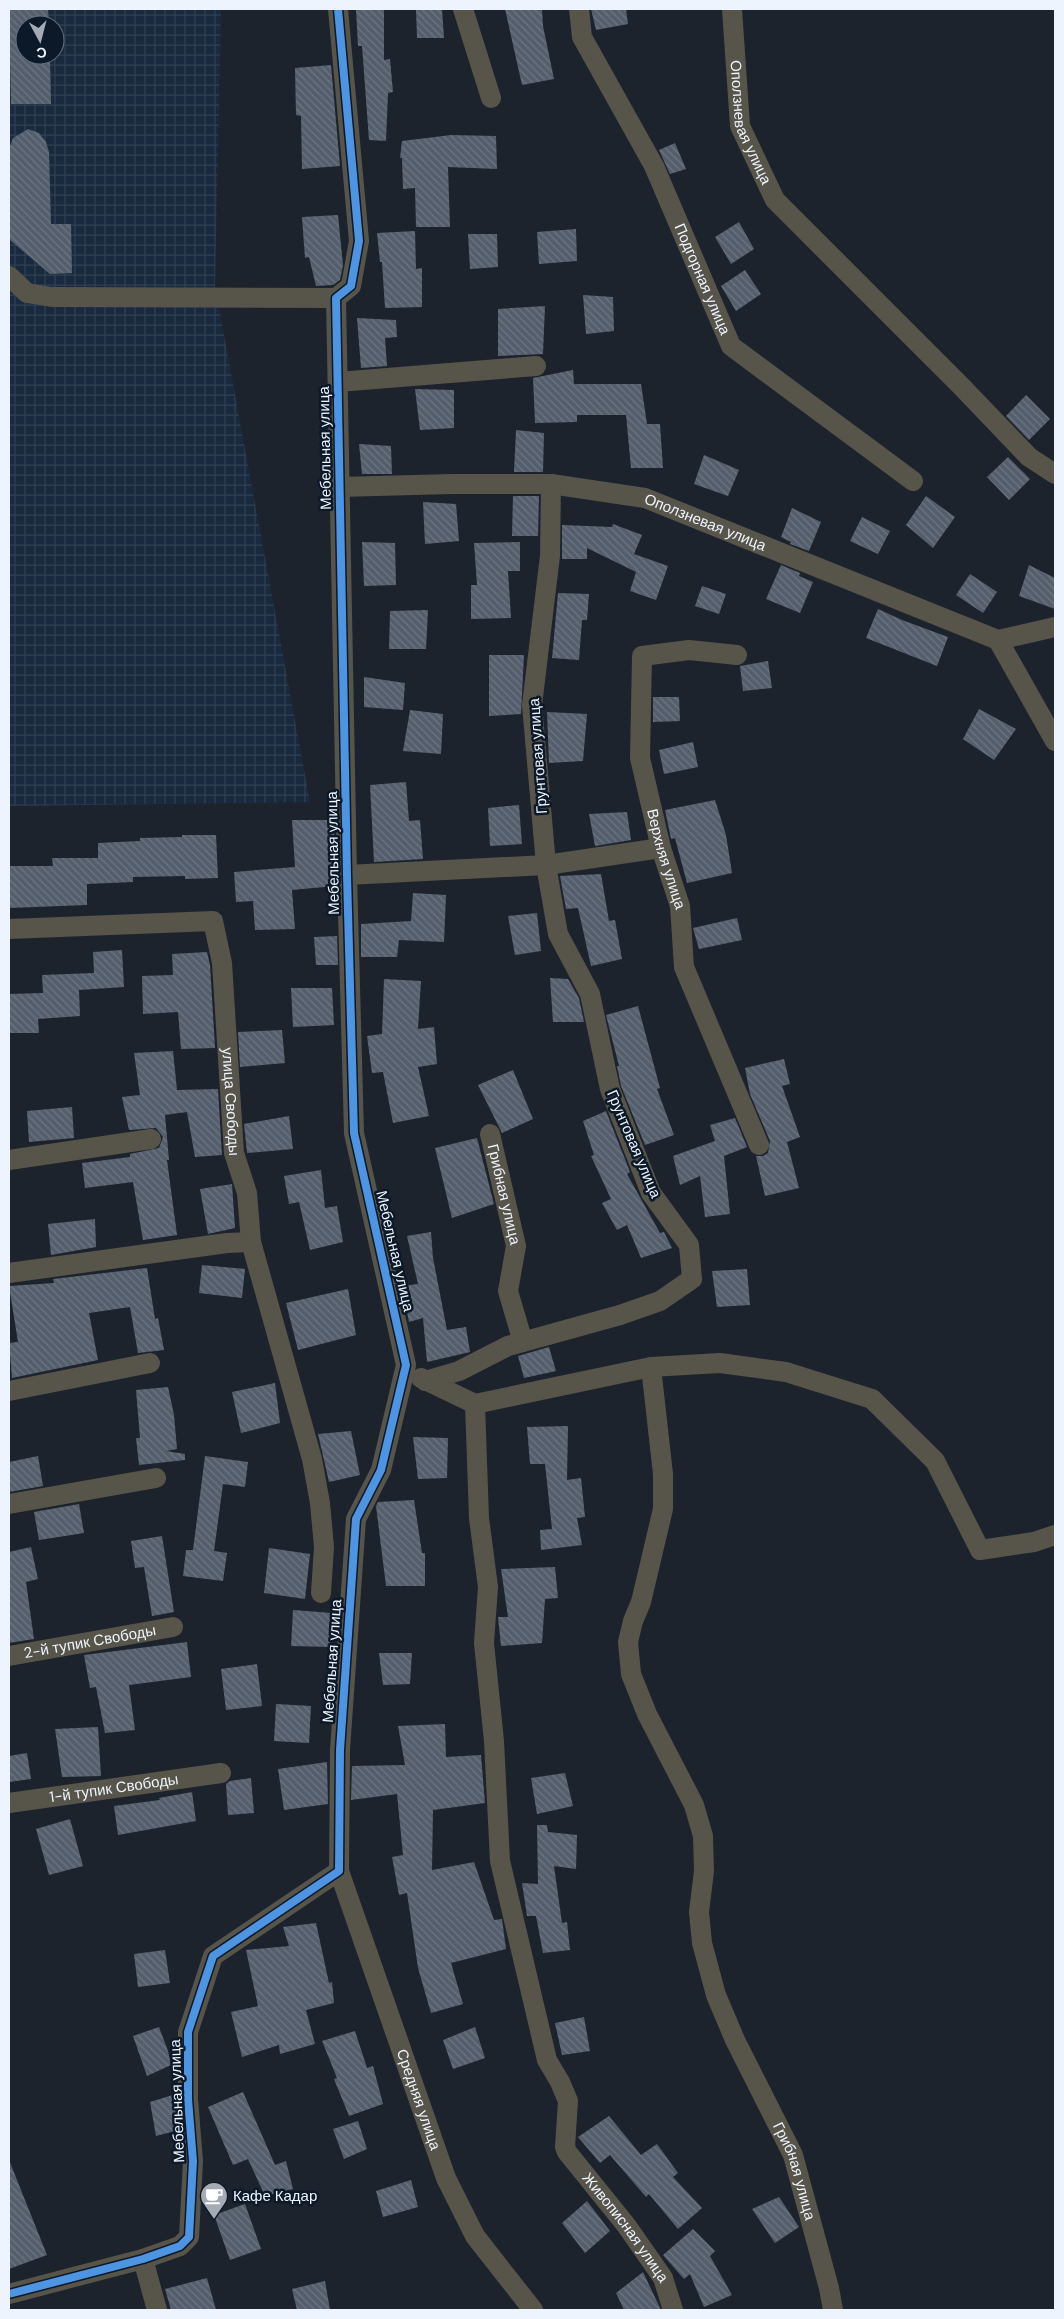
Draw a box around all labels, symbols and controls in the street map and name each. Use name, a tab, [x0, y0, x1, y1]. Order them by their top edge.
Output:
north arrow	[15, 15, 65, 65]
text: С	[35, 43, 48, 62]
street label: Оползневая улица	[726, 59, 776, 188]
street label: Подгорная улица	[670, 220, 735, 339]
street label: Мебельная улица	[314, 385, 336, 510]
street label: Оползневая улица	[641, 489, 770, 556]
street label: Грунтовая улица	[524, 697, 552, 814]
street label: Мебельная улица	[322, 790, 344, 915]
street label: Верхняя улица	[642, 807, 691, 912]
street label: улица Свободы	[217, 1047, 244, 1156]
street label: Грунтовая улица	[602, 1087, 666, 1202]
street label: Грибная улица	[483, 1142, 526, 1247]
street label: Мебельная улица	[371, 1189, 419, 1314]
street label: Мебельная улица	[318, 1598, 346, 1723]
street label: 2-й тупик Свободы	[22, 1620, 157, 1663]
street label: 1-й тупик Свободы	[48, 1769, 180, 1807]
street label: Мебельная улица	[165, 2038, 189, 2163]
street label: Средняя улица	[392, 2046, 446, 2153]
street label: Грибная улица	[768, 2119, 820, 2223]
street label: Живописная улица	[578, 2168, 673, 2287]
cafe icon: Кафе Кадар	[199, 2181, 229, 2220]
place label: Кафе Кадар	[233, 2186, 317, 2206]

